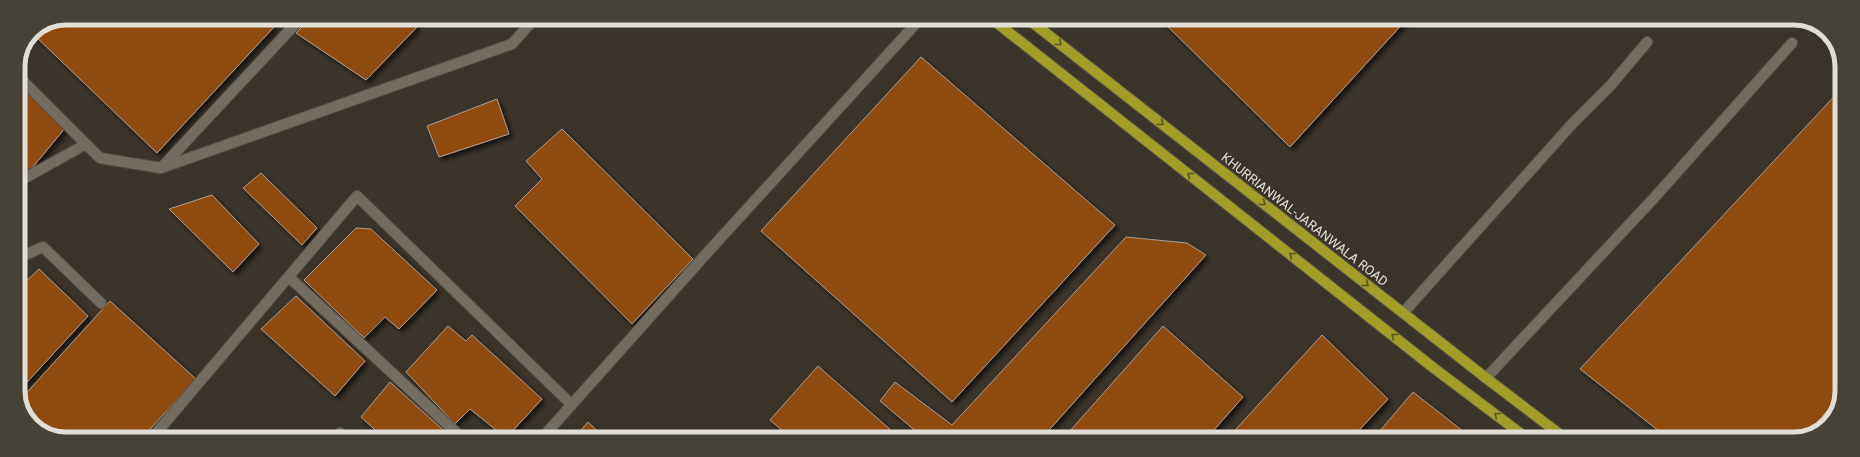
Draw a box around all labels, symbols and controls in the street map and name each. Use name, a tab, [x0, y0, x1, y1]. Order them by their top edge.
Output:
one-way arrow	[1055, 38, 1062, 45]
one-way arrow	[1157, 118, 1164, 125]
street label: KHURRIANWAL-JARANWALA ROAD	[1218, 150, 1391, 289]
one-way arrow	[1187, 172, 1194, 179]
one-way arrow	[1259, 199, 1266, 206]
one-way arrow	[1289, 253, 1296, 260]
one-way arrow	[1361, 279, 1368, 286]
one-way arrow	[1391, 334, 1398, 341]
one-way arrow	[1494, 413, 1501, 420]

